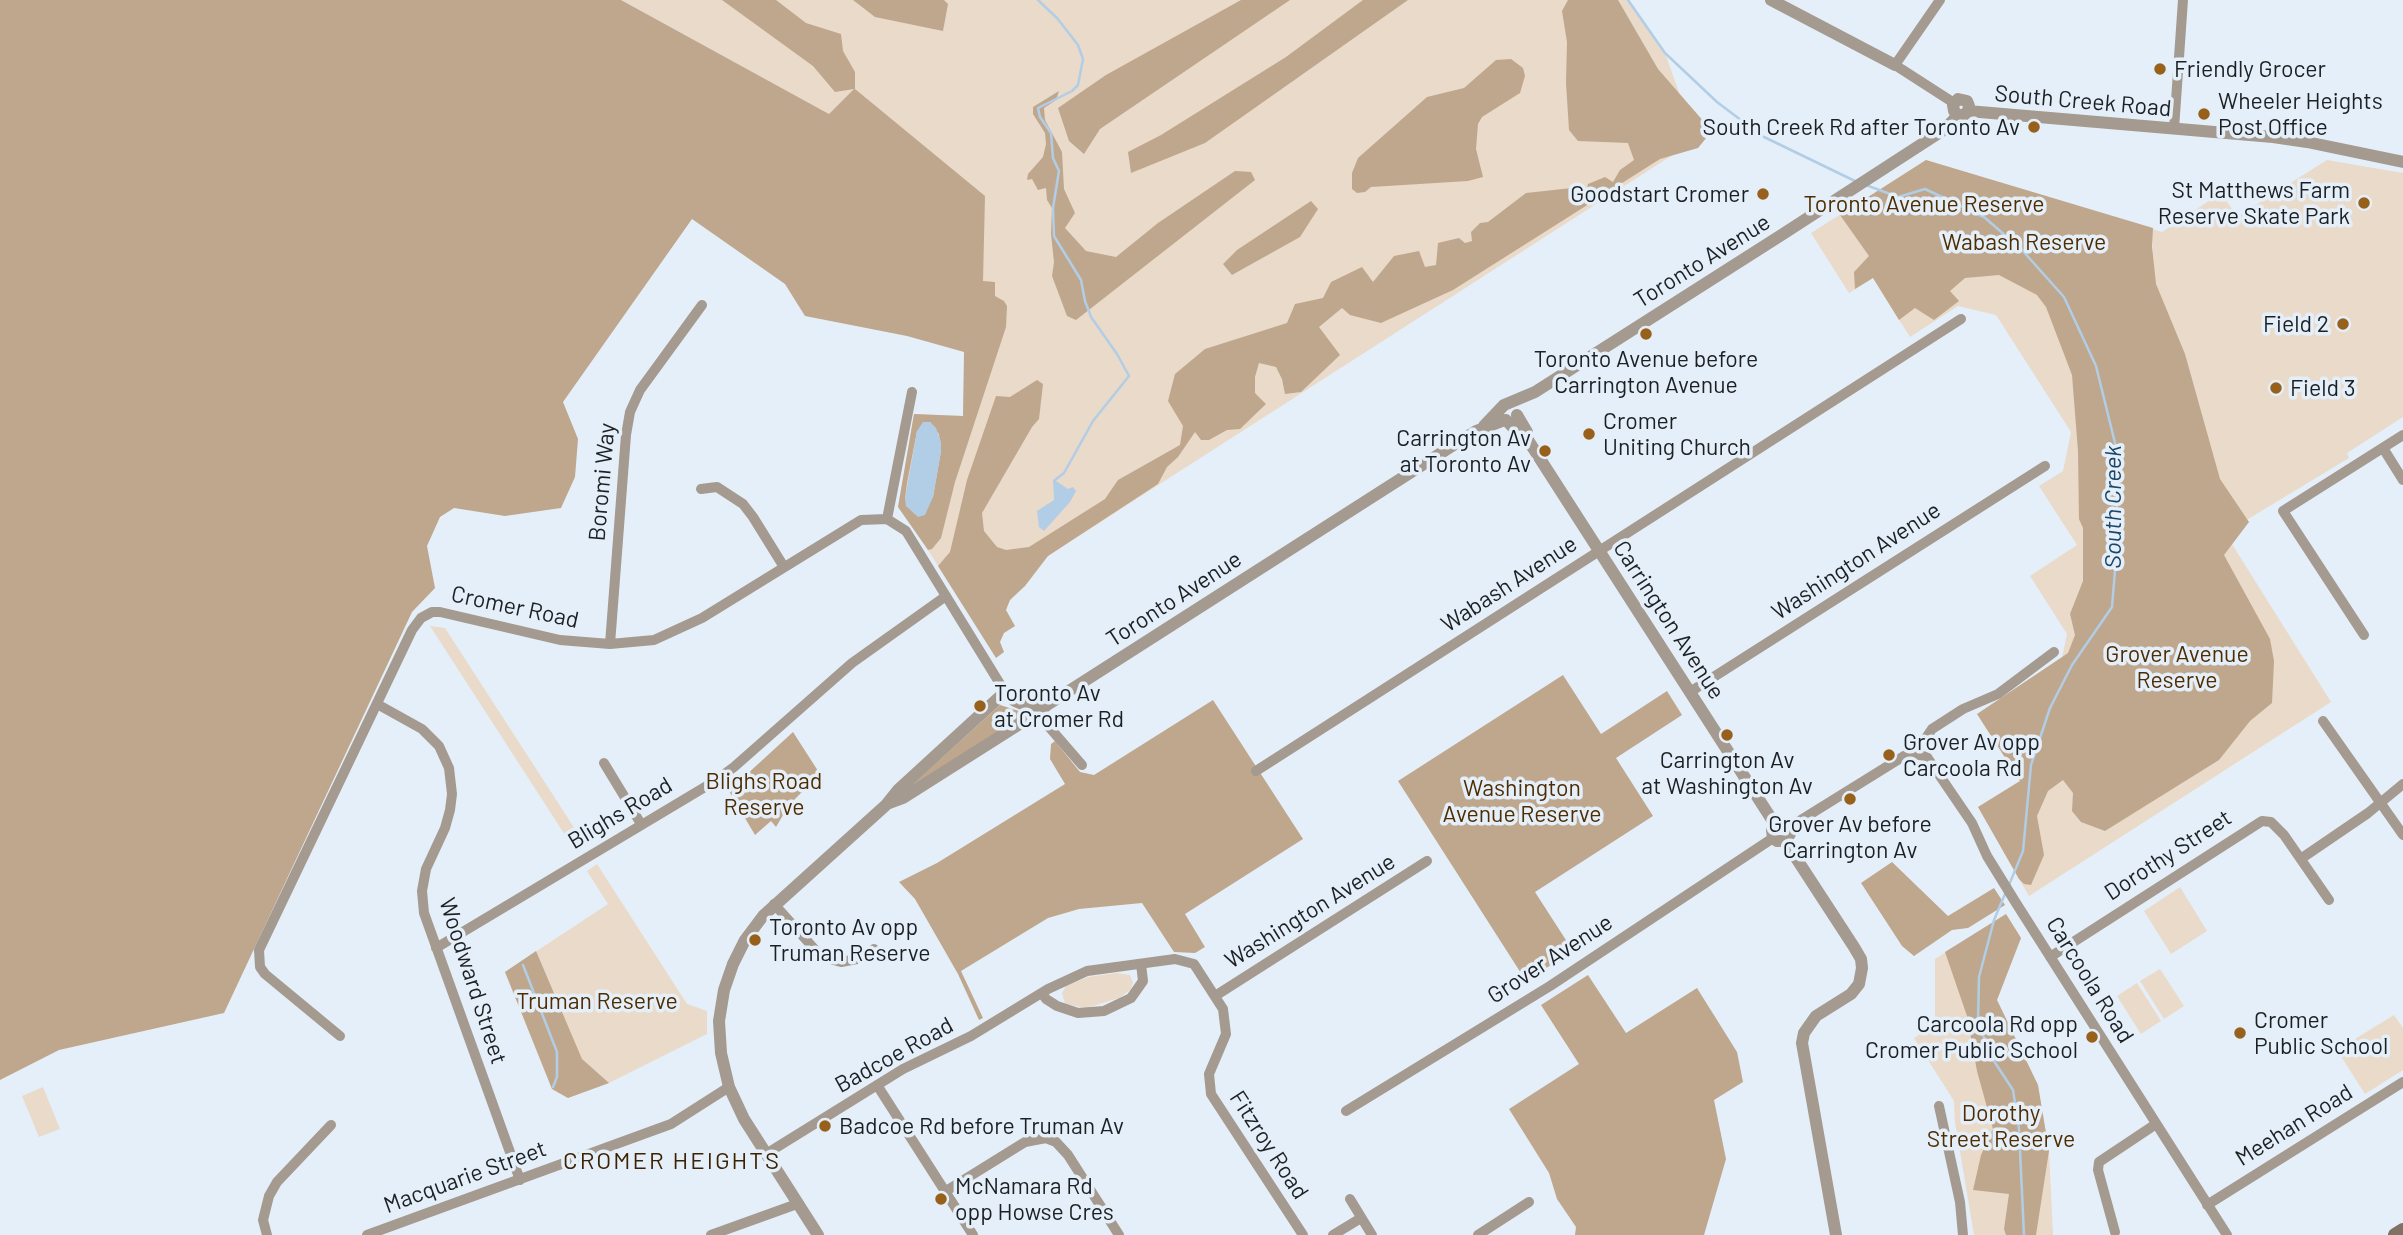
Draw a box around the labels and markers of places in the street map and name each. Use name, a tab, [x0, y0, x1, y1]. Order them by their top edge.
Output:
place label: Friendly Grocer	[2174, 55, 2326, 83]
marker: Friendly Grocer	[2152, 61, 2168, 77]
place label: Wheeler Heights Post Office	[2218, 87, 2383, 141]
marker: Wheeler Heights Post Office	[2196, 106, 2212, 122]
place label: South Creek Rd after Toronto Av	[1703, 113, 2020, 141]
marker: South Creek Rd after Toronto Av	[2026, 119, 2042, 135]
place label: St Matthews Farm Reserve Skate Park	[2158, 176, 2350, 230]
place label: Goodstart Cromer	[1570, 180, 1749, 208]
marker: Goodstart Cromer	[1755, 186, 1771, 202]
marker: St Matthews Farm Reserve Skate Park	[2356, 195, 2372, 211]
place label: Field 2	[2263, 310, 2329, 338]
marker: Field 2	[2335, 316, 2351, 332]
marker: Toronto Avenue before Carrington Avenue	[1638, 326, 1654, 342]
place label: Toronto Avenue before Carrington Avenue	[1534, 345, 1758, 399]
place label: Field 3	[2290, 374, 2355, 402]
marker: Field 3	[2268, 380, 2284, 396]
place label: Cromer Uniting Church	[1603, 407, 1751, 461]
place label: Carrington Av at Toronto Av	[1396, 424, 1531, 478]
marker: Cromer Uniting Church	[1581, 426, 1597, 442]
marker: Carrington Av at Toronto Av	[1537, 443, 1553, 459]
place label: Toronto Av at Cromer Rd	[994, 679, 1124, 733]
marker: Toronto Av at Cromer Rd	[972, 698, 988, 714]
marker: Carrington Av at Washington Av	[1719, 727, 1735, 743]
place label: Grover Av opp Carcoola Rd	[1903, 728, 2040, 782]
place label: Carrington Av at Washington Av	[1641, 746, 1813, 800]
marker: Grover Av opp Carcoola Rd	[1881, 747, 1897, 763]
marker: Grover Av before Carrington Av	[1842, 791, 1858, 807]
place label: Grover Av before Carrington Av	[1768, 810, 1932, 864]
place label: Toronto Av opp Truman Reserve	[769, 913, 931, 967]
marker: Toronto Av opp Truman Reserve	[747, 932, 763, 948]
place label: Cromer Public School	[2254, 1006, 2388, 1060]
place label: Carcoola Rd opp Cromer Public School	[1865, 1010, 2078, 1064]
marker: Cromer Public School	[2232, 1025, 2248, 1041]
marker: Carcoola Rd opp Cromer Public School	[2084, 1029, 2100, 1045]
place label: Badcoe Rd before Truman Av	[839, 1112, 1124, 1140]
marker: Badcoe Rd before Truman Av	[817, 1118, 833, 1134]
place label: McNamara Rd opp Howse Cres	[955, 1172, 1114, 1226]
marker: McNamara Rd opp Howse Cres	[933, 1191, 949, 1207]

